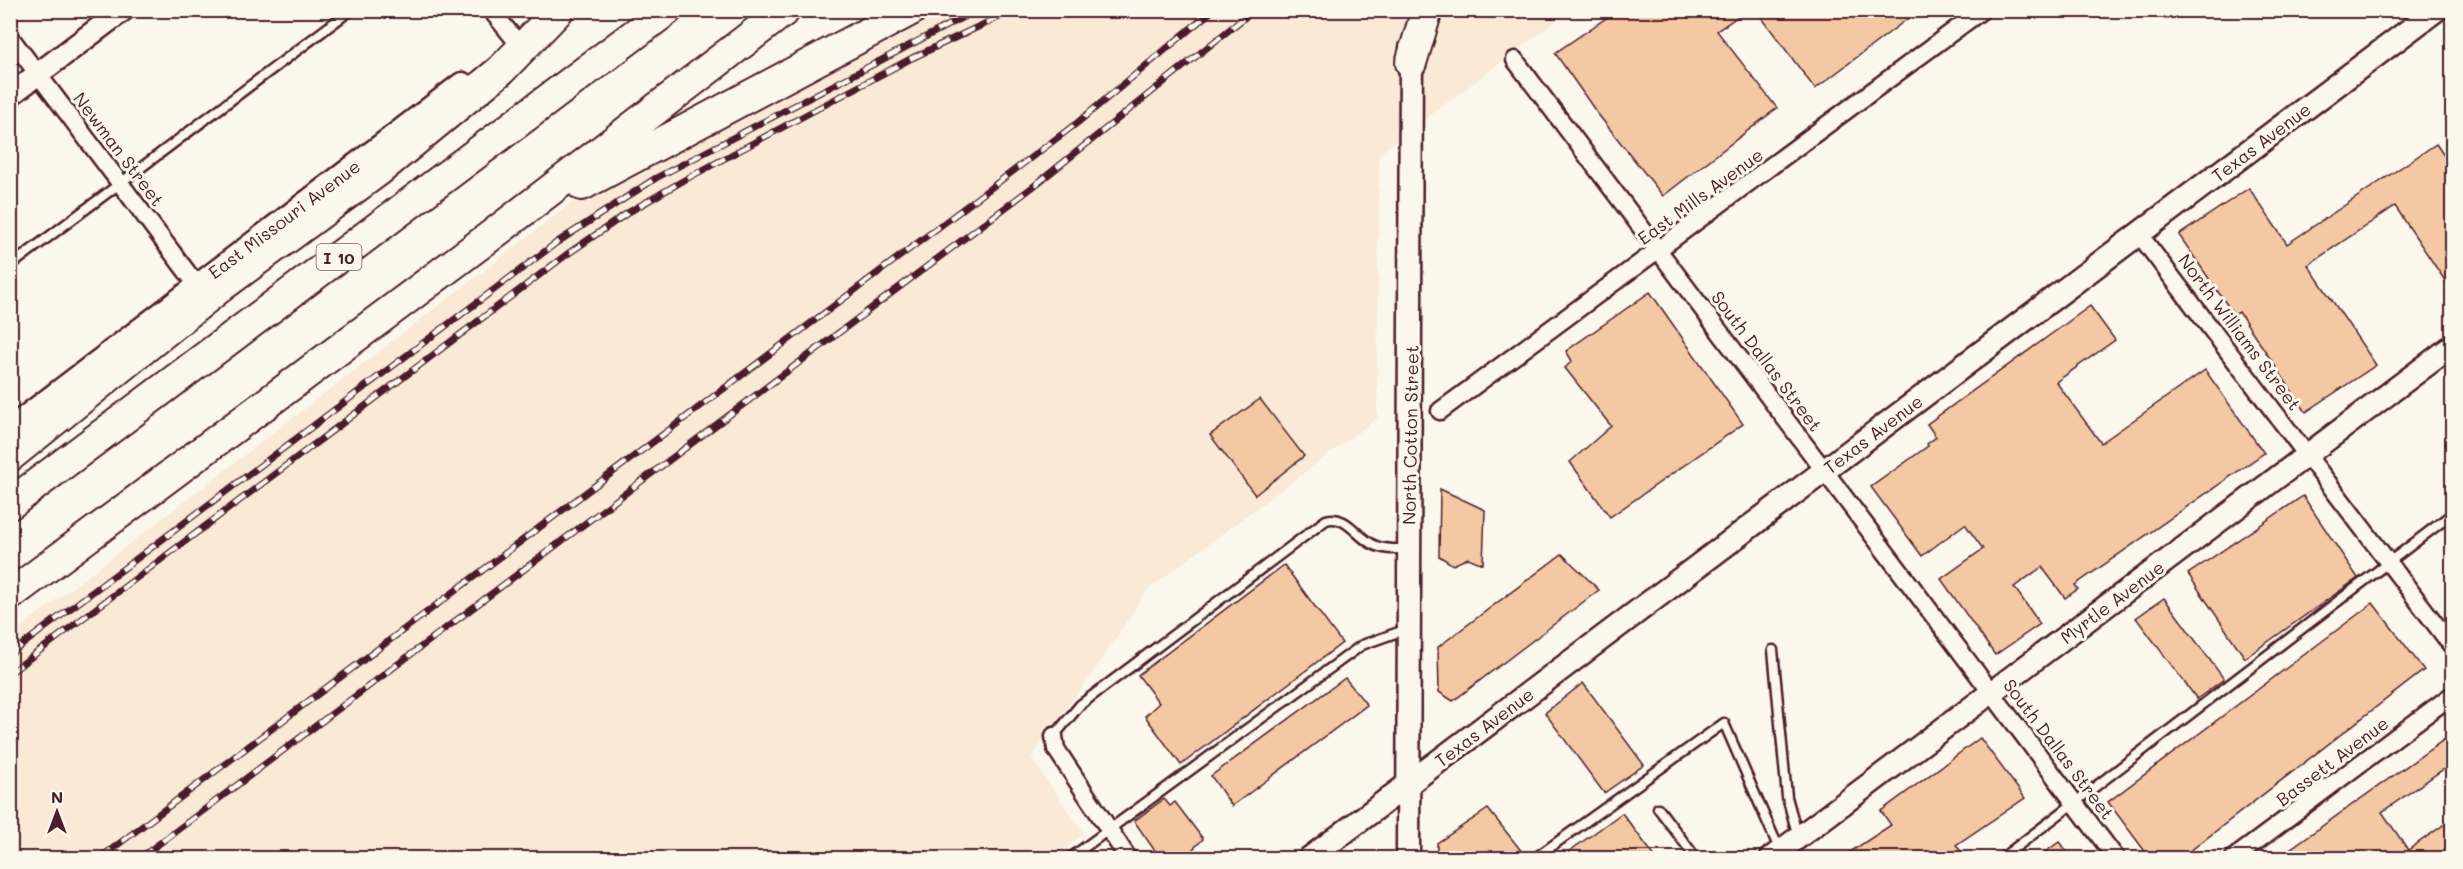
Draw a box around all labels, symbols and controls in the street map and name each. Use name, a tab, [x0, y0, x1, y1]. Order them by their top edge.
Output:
street label: Newman Street	[68, 87, 170, 211]
street label: Texas Avenue	[2207, 97, 2315, 187]
street label: East Mills Avenue	[1632, 142, 1768, 250]
street label: East Missouri Avenue	[203, 154, 365, 284]
road number: I 10	[316, 244, 362, 270]
street label: North Williams Street	[2173, 249, 2307, 415]
street label: South Dallas Street	[1706, 286, 1828, 436]
street label: North Cotton Street	[1396, 345, 1424, 525]
street label: Texas Avenue	[1819, 389, 1927, 479]
street label: Myrtle Avenue	[2055, 555, 2169, 649]
street label: South Dallas Street	[1998, 674, 2120, 824]
street label: Texas Avenue	[1430, 682, 1538, 772]
street label: Bassett Avenue	[2271, 711, 2393, 811]
north arrow	[27, 782, 87, 842]
text: N	[51, 786, 63, 807]

